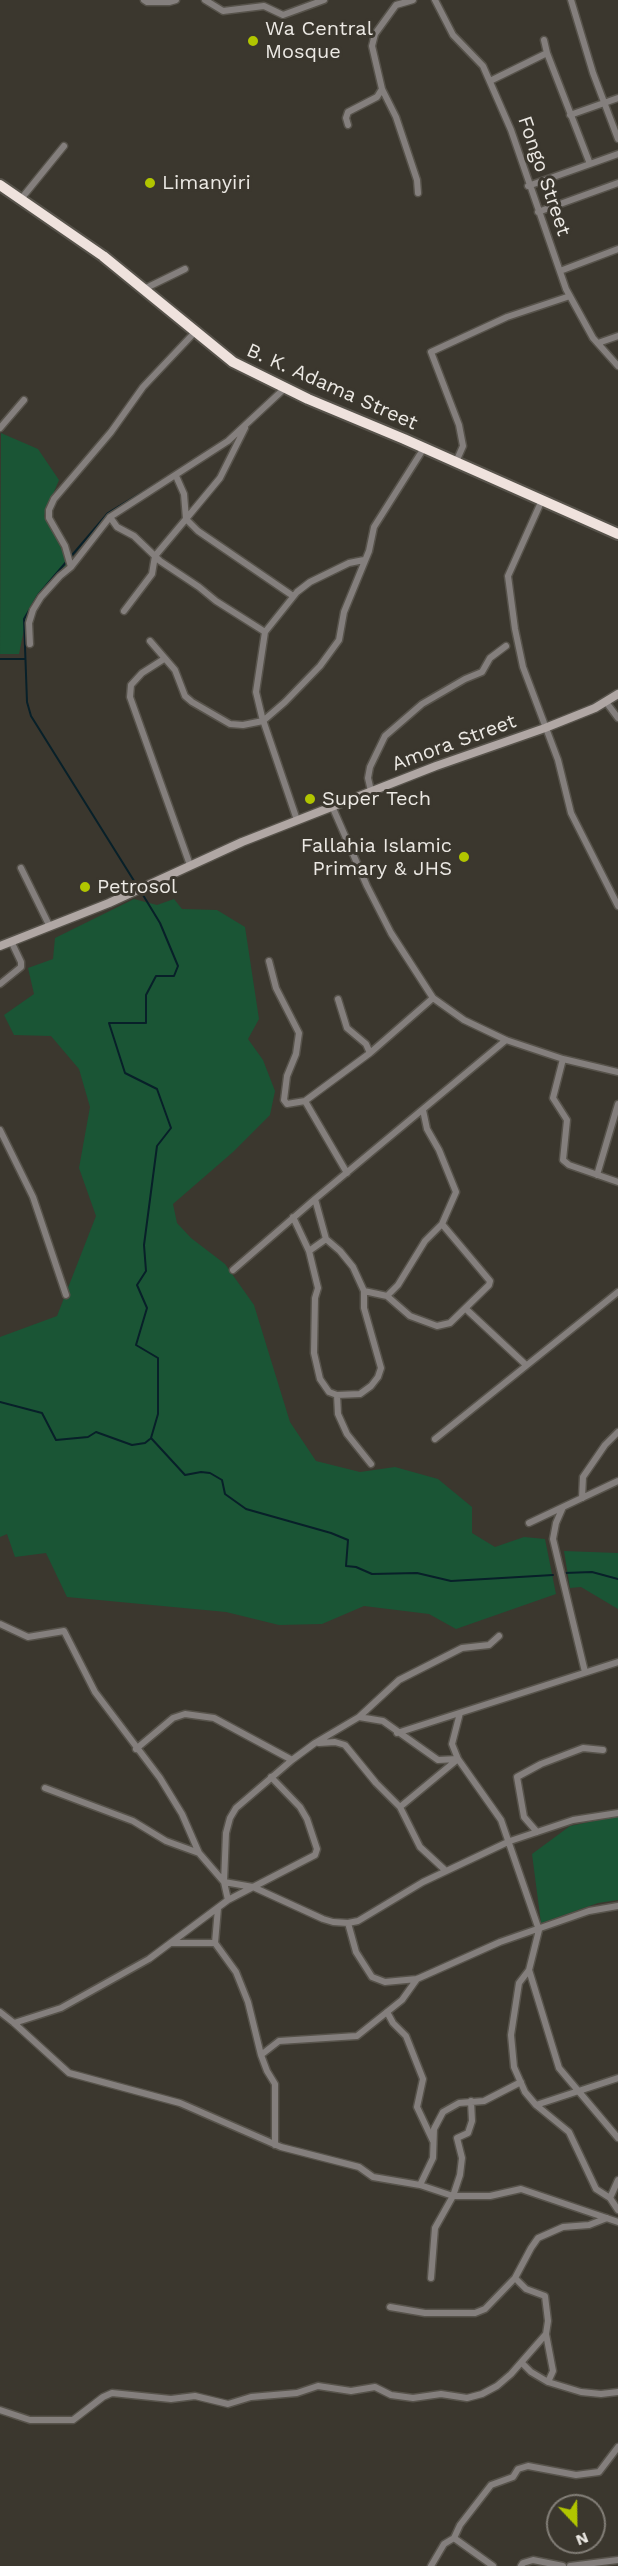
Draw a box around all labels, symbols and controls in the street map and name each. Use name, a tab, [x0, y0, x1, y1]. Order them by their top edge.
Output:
place label: Wa Central Mosque	[265, 17, 373, 64]
marker: Wa Central Mosque	[246, 34, 260, 48]
street label: Fongo Street	[512, 113, 576, 239]
place label: Limanyiri	[162, 171, 251, 195]
marker: Limanyiri	[143, 176, 157, 190]
street label: B. K. Adama Street	[243, 338, 421, 436]
street label: Amora Street	[389, 709, 519, 777]
place label: Super Tech	[322, 787, 431, 811]
marker: Super Tech	[303, 792, 317, 806]
place label: Fallahia Islamic Primary & JHS	[301, 834, 452, 881]
marker: Fallahia Islamic Primary & JHS	[457, 850, 471, 864]
place label: Petrosol	[97, 875, 177, 899]
marker: Petrosol	[78, 880, 92, 894]
north arrow	[546, 2494, 606, 2554]
text: N	[573, 2528, 591, 2550]

